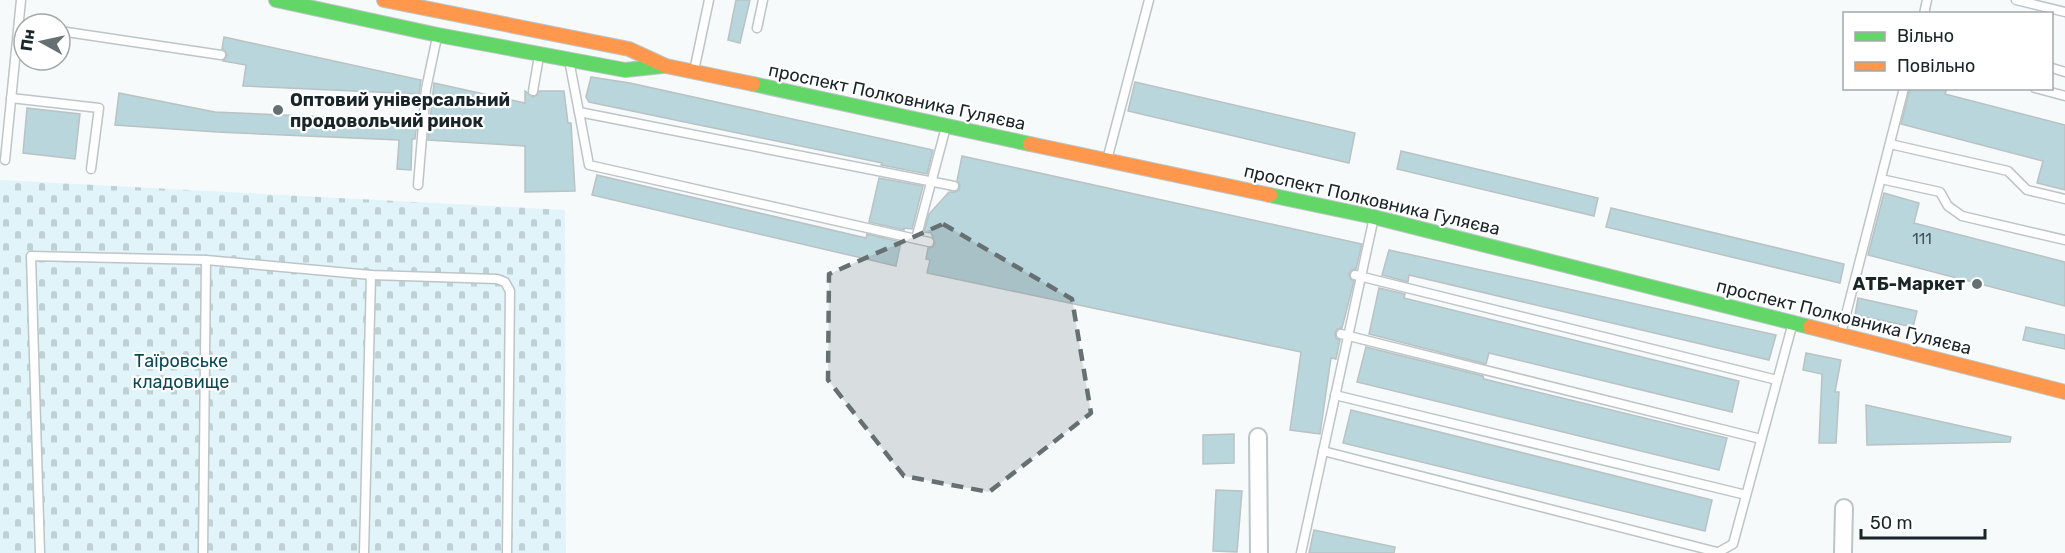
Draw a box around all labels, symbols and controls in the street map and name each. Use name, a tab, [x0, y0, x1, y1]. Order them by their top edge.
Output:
north arrow	[12, 12, 72, 72]
legend	[1843, 12, 2053, 90]
text: Вільно	[1897, 25, 1954, 47]
text: Пн	[17, 28, 39, 52]
text: Повільно	[1897, 55, 1975, 77]
street label: проспект Полковника Гуляєва	[766, 59, 1028, 135]
place label: Оптовий універсальний продовольчий ринок	[290, 89, 510, 132]
marker: Оптовий універсальний продовольчий ринок	[271, 103, 285, 117]
street label: проспект Полковника Гуляєва	[1242, 160, 1502, 240]
house number: 111	[1912, 230, 1932, 248]
place label: АТБ-Маркет	[1852, 273, 1965, 295]
street label: проспект Полковника Гуляєва	[1714, 275, 1974, 359]
marker: АТБ-Маркет	[1970, 277, 1984, 291]
park label: Таїровське кладовище	[133, 350, 229, 393]
scale bar	[1861, 502, 1986, 540]
text: 50 m	[1870, 512, 1913, 534]

